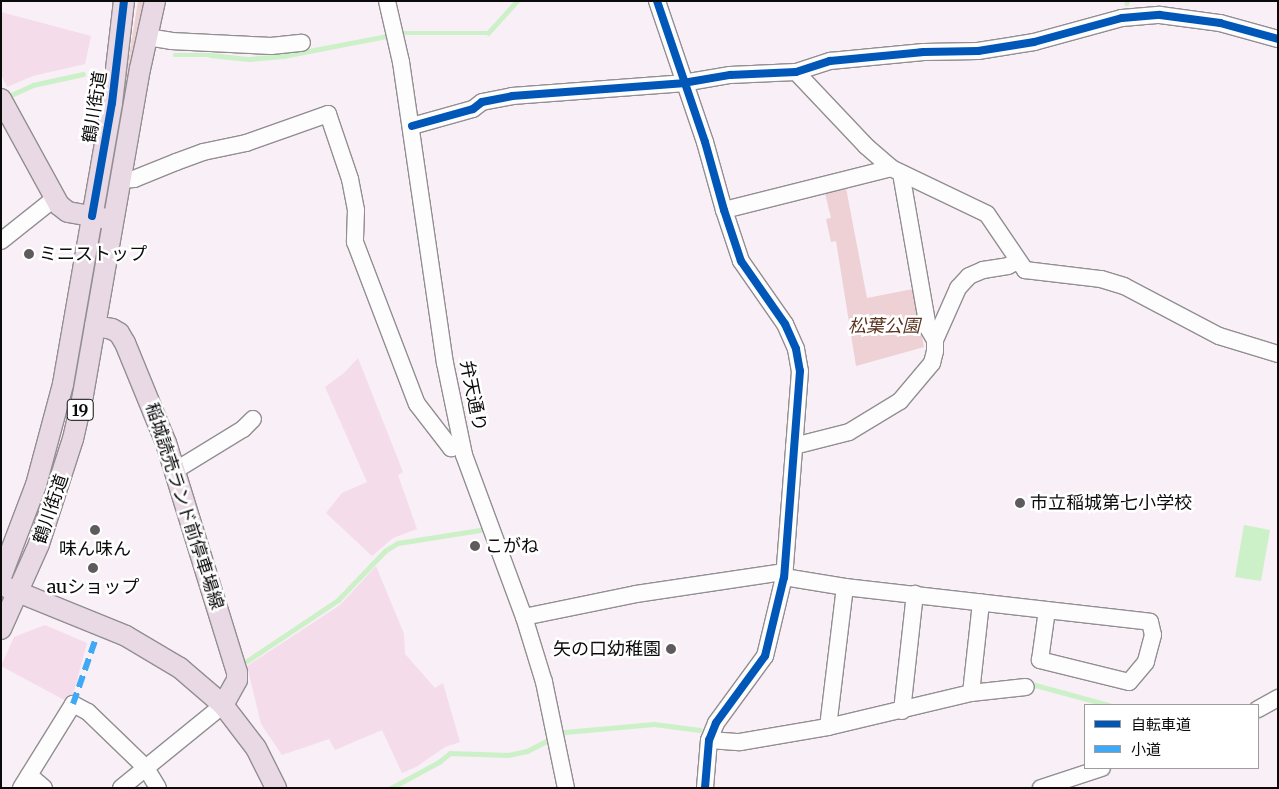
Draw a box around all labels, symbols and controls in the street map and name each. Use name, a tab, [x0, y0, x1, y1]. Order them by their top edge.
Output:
street label: 鶴川街道	[79, 70, 111, 144]
place label: ミニストップ	[39, 243, 147, 265]
marker: ミニストップ	[23, 248, 35, 260]
park label: 松葉公園	[848, 315, 920, 337]
street label: 弁天通り	[456, 359, 490, 433]
road number: 19	[66, 396, 94, 424]
street label: 稲城読売ランド前停車場線	[140, 400, 228, 612]
street label: 鶴川街道	[29, 471, 73, 547]
place label: 市立稲城第七小学校	[1030, 492, 1192, 514]
marker: 市立稲城第七小学校	[1014, 497, 1026, 509]
marker: 味ん味ん	[89, 524, 101, 536]
place label: こがね	[485, 535, 539, 557]
place label: 味ん味ん	[59, 538, 131, 560]
marker: こがね	[469, 540, 481, 552]
marker: auショップ	[87, 562, 99, 574]
place label: auショップ	[47, 576, 139, 598]
place label: 矢の口幼稚園	[553, 638, 661, 660]
marker: 矢の口幼稚園	[665, 643, 677, 655]
legend	[1084, 704, 1259, 769]
text: 自転車道	[1131, 715, 1191, 734]
text: 小道	[1131, 740, 1161, 759]

